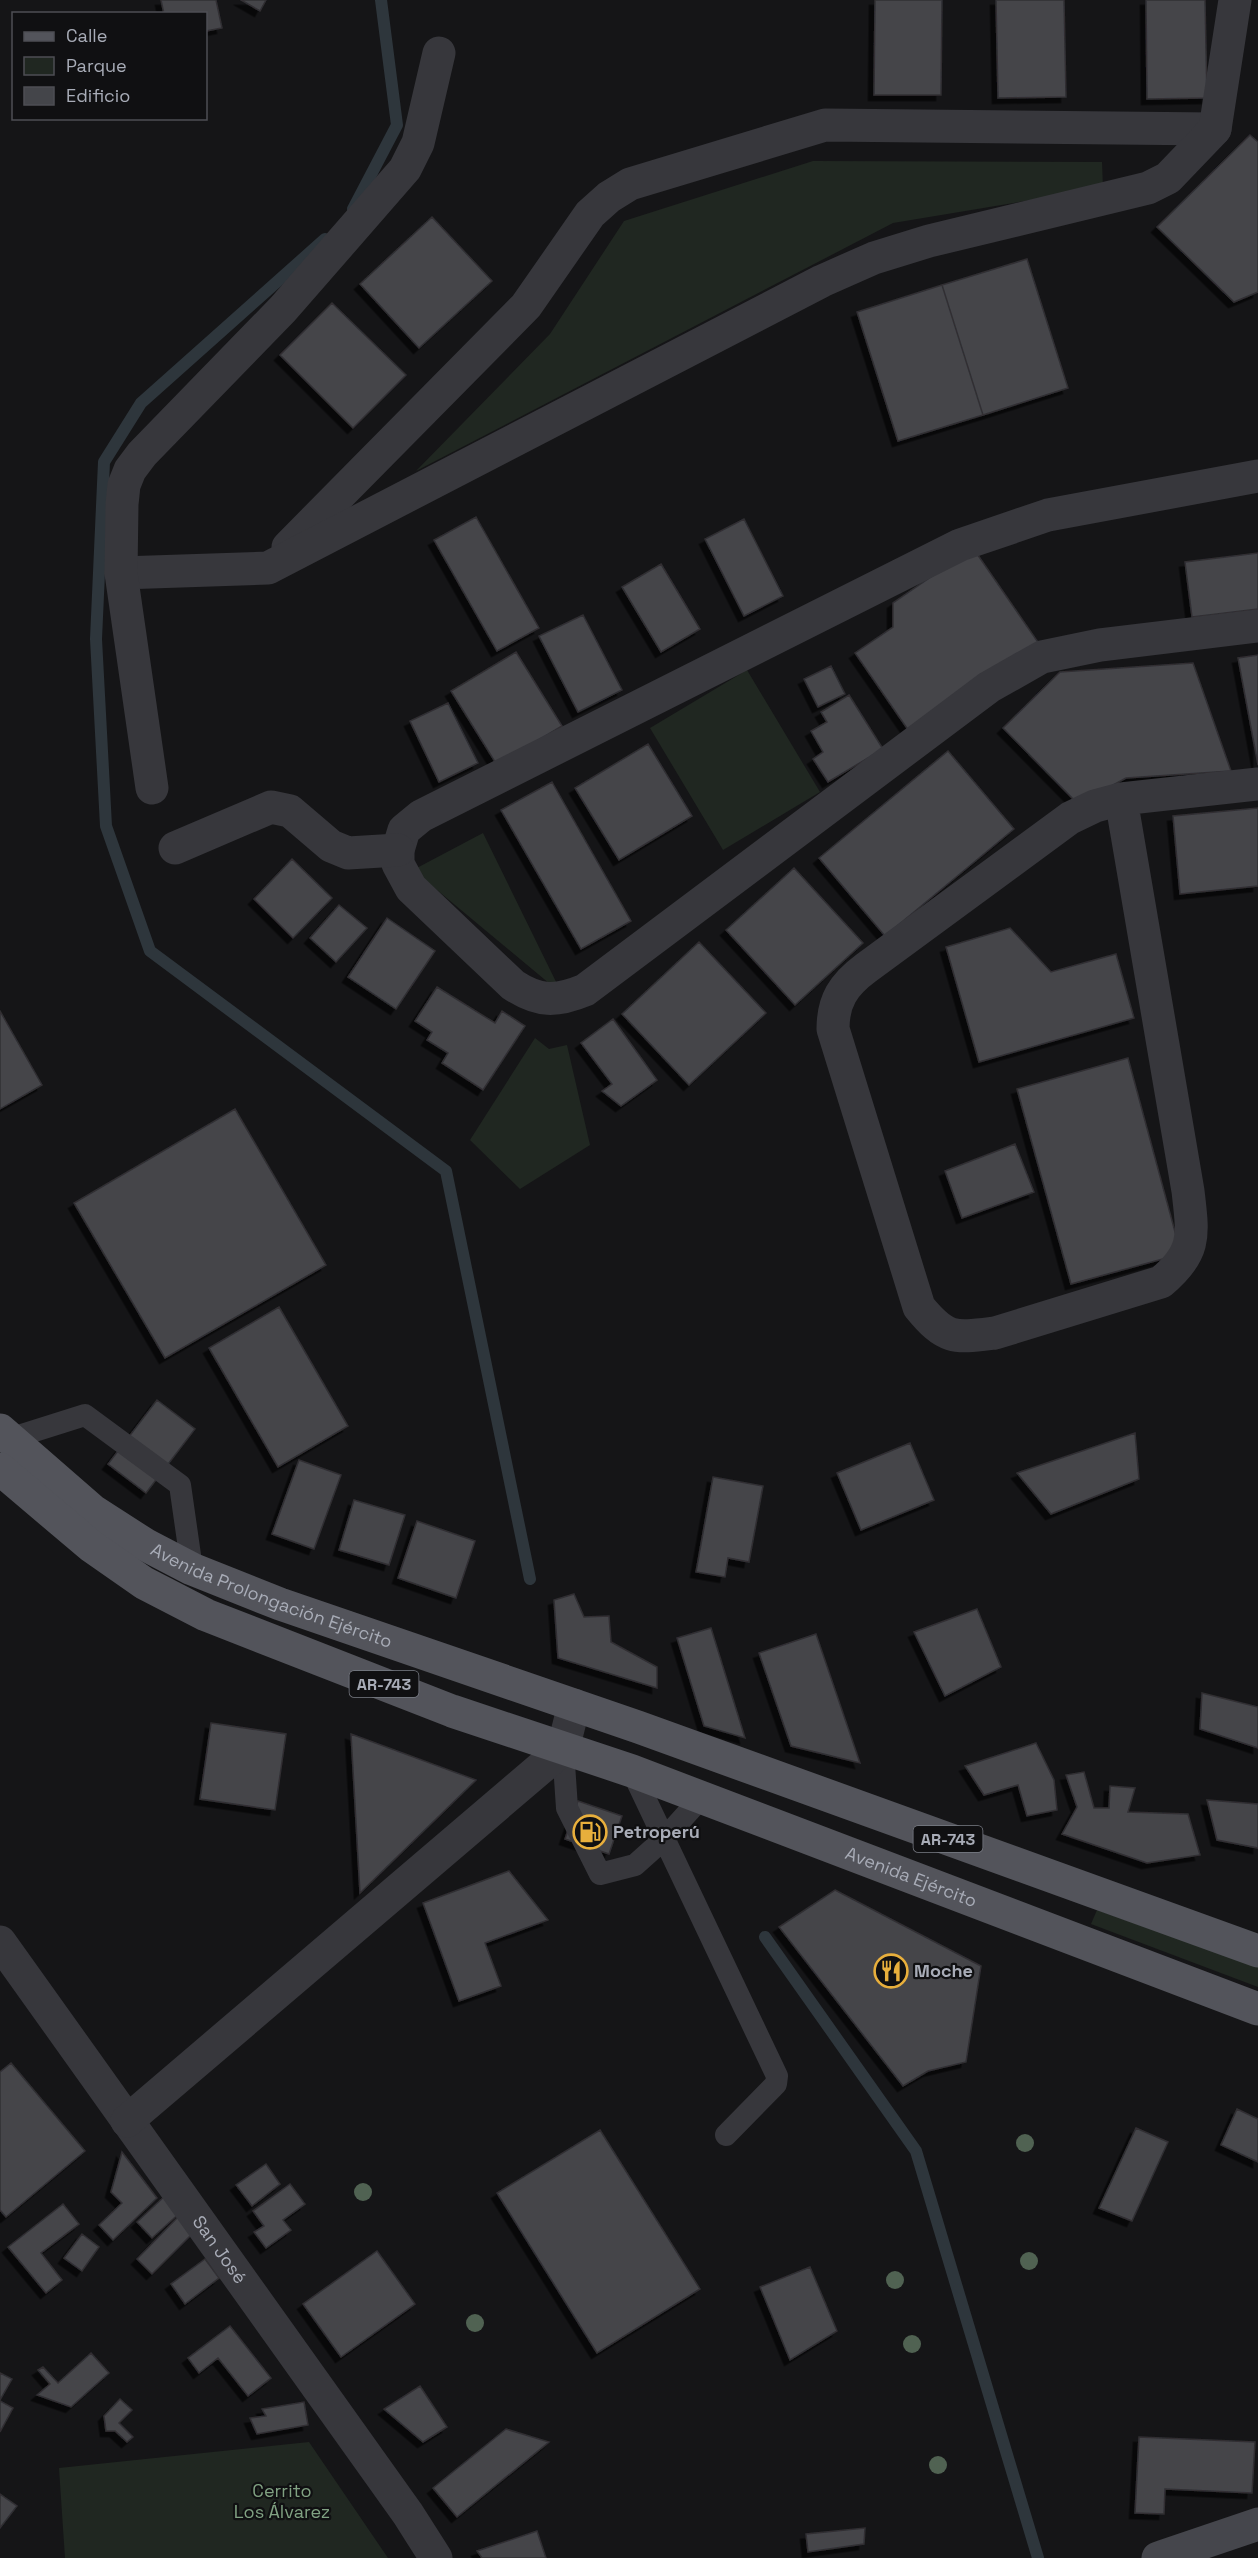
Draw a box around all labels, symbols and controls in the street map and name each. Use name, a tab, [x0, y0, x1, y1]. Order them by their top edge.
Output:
legend	[12, 12, 207, 120]
text: Calle	[66, 24, 107, 47]
text: Parque	[66, 54, 127, 77]
text: Edificio	[66, 84, 130, 107]
street label: Avenida Prolongación Ejército	[147, 1538, 396, 1653]
road number: AR-743	[350, 1671, 418, 1697]
fuel station icon: Petroperú	[572, 1814, 608, 1850]
place label: Petroperú	[613, 1820, 700, 1843]
road number: AR-743	[914, 1826, 982, 1852]
street label: Avenida Ejército	[842, 1841, 980, 1912]
restaurant icon: Moche	[873, 1953, 909, 1989]
place label: Moche	[914, 1959, 973, 1982]
street label: San José	[188, 2211, 252, 2288]
park label: Cerrito Los Álvarez	[234, 2479, 330, 2523]

